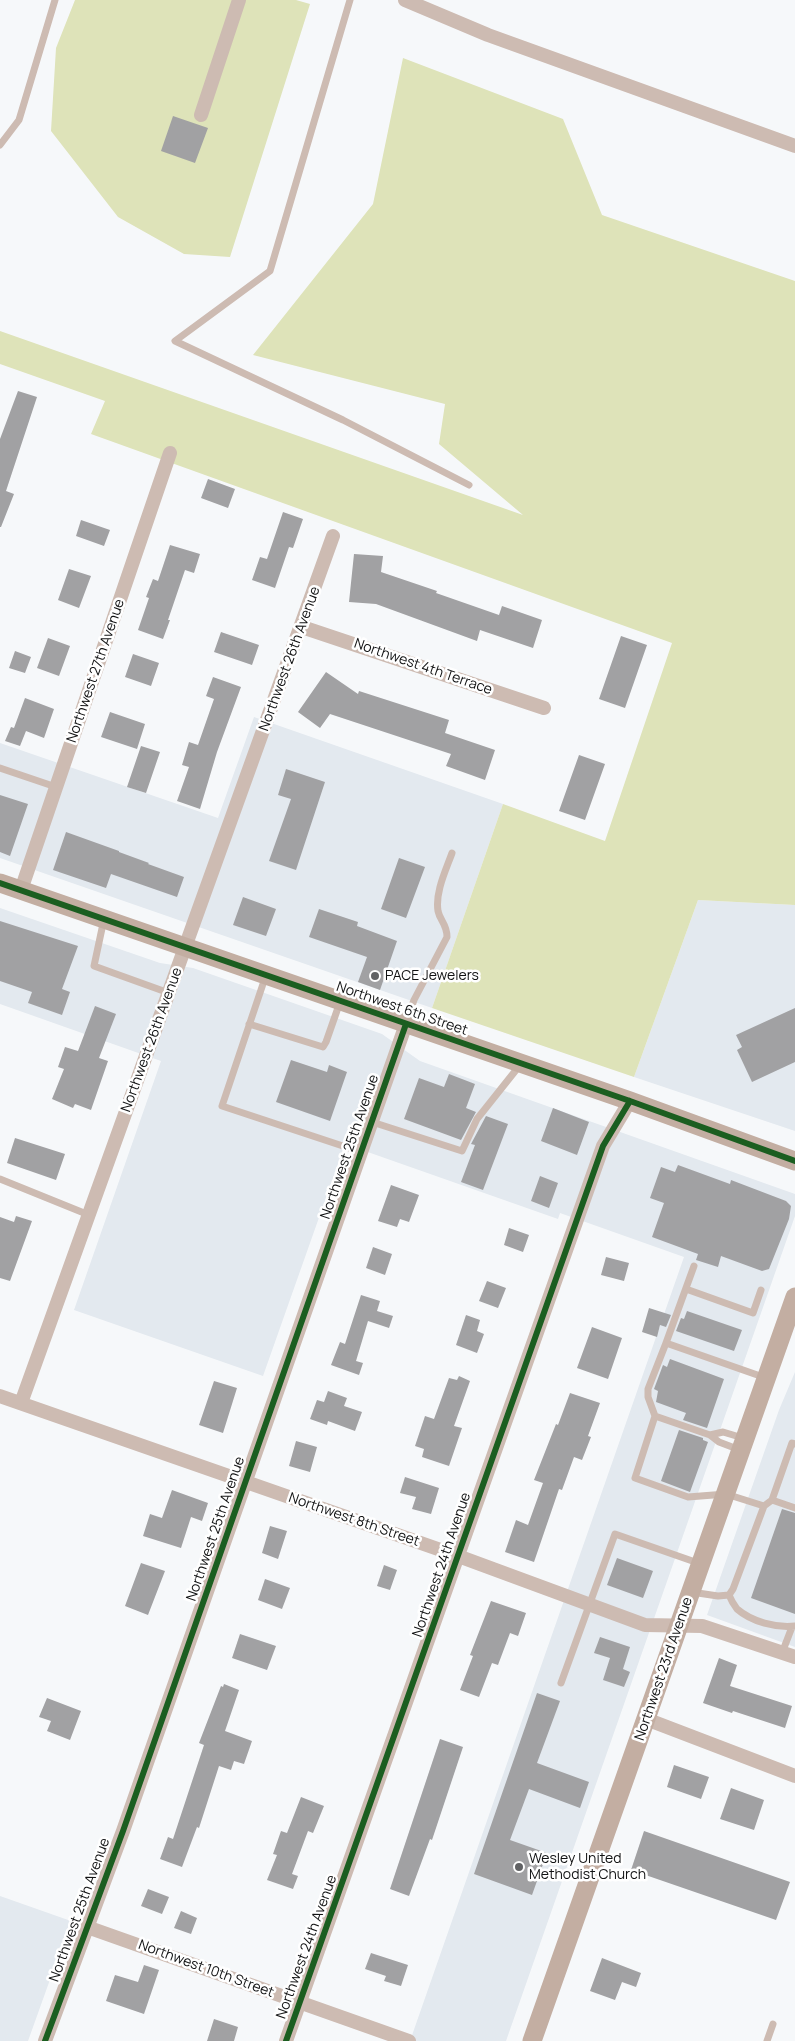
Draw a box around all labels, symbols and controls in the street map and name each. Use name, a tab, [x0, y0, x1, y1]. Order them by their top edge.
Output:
street label: Northwest 26th Avenue	[256, 584, 324, 734]
street label: Northwest 27th Avenue	[63, 597, 129, 745]
street label: Northwest 4th Terrace	[352, 635, 494, 699]
street label: Northwest 26th Avenue	[118, 965, 186, 1115]
place label: PACE Jewelers	[385, 968, 479, 984]
marker: PACE Jewelers	[369, 970, 381, 982]
street label: Northwest 6th Street	[334, 979, 470, 1039]
street label: Northwest 25th Avenue	[317, 1072, 383, 1222]
street label: Northwest 25th Avenue	[183, 1454, 249, 1604]
street label: Northwest 8th Street	[286, 1490, 422, 1550]
street label: Northwest 24th Avenue	[409, 1490, 475, 1640]
street label: Northwest 23rd Avenue	[631, 1595, 697, 1743]
street label: Northwest 25th Avenue	[46, 1836, 114, 1984]
place label: Wesley United Methodist Church	[529, 1851, 646, 1884]
marker: Wesley United Methodist Church	[513, 1861, 525, 1873]
street label: Northwest 24th Avenue	[273, 1873, 341, 2021]
street label: Northwest 10th Street	[136, 1937, 276, 2001]

